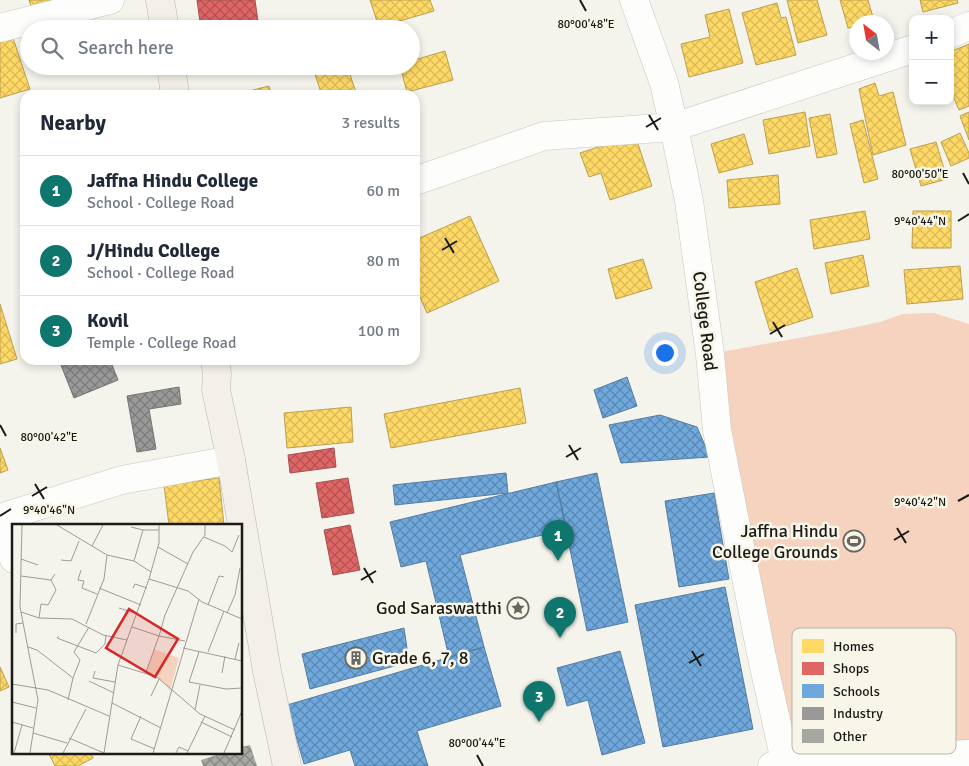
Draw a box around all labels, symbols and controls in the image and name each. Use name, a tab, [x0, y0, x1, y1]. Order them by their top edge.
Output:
north arrow	[849, 15, 894, 60]
map controls	[909, 15, 954, 105]
button: +	[909, 15, 954, 60]
text: 80°00'48"E	[557, 17, 615, 32]
search box	[20, 20, 420, 75]
icon: search	[38, 34, 66, 62]
text: Search here	[78, 36, 174, 60]
button: −	[909, 60, 954, 105]
text: Nearby	[40, 110, 106, 136]
text: 3 results	[341, 113, 400, 133]
text: 80°00'50"E	[891, 167, 949, 182]
text: Jaffna Hindu College	[87, 169, 258, 193]
text: 1	[52, 181, 60, 201]
text: 60 m	[366, 181, 400, 201]
text: School · College Road	[87, 193, 235, 213]
text: 9°40'44"N	[894, 214, 946, 229]
text: J/Hindu College	[87, 239, 220, 263]
text: 2	[52, 251, 60, 271]
text: 80 m	[366, 251, 400, 271]
text: School · College Road	[87, 263, 235, 283]
street label: College Road	[688, 270, 722, 372]
text: Kovil	[87, 309, 129, 333]
text: 3	[52, 321, 60, 341]
text: 100 m	[358, 321, 400, 341]
text: Temple · College Road	[87, 333, 236, 353]
your location	[652, 340, 678, 366]
text: 80°00'42"E	[20, 430, 78, 445]
text: 9°40'42"N	[894, 495, 946, 510]
text: 9°40'46"N	[23, 503, 75, 518]
pin: 1	[542, 520, 574, 561]
place label: Jaffna Hindu College Grounds	[712, 520, 838, 563]
inset map	[12, 524, 242, 754]
sports icon: Jaffna Hindu College Grounds	[842, 529, 866, 553]
place icon: God Saraswatthi	[506, 596, 530, 620]
place label: God Saraswatthi	[376, 597, 502, 619]
pin: 2	[544, 597, 576, 638]
legend	[792, 628, 956, 754]
text: Homes	[833, 638, 874, 655]
building icon: Grade 6, 7, 8	[344, 646, 368, 670]
place label: Grade 6, 7, 8	[372, 647, 468, 669]
text: Shops	[833, 660, 869, 677]
pin: 3	[523, 681, 555, 722]
text: Schools	[833, 683, 880, 700]
text: Industry	[833, 705, 883, 722]
text: Other	[833, 728, 868, 745]
text: 80°00'44"E	[448, 736, 506, 751]

